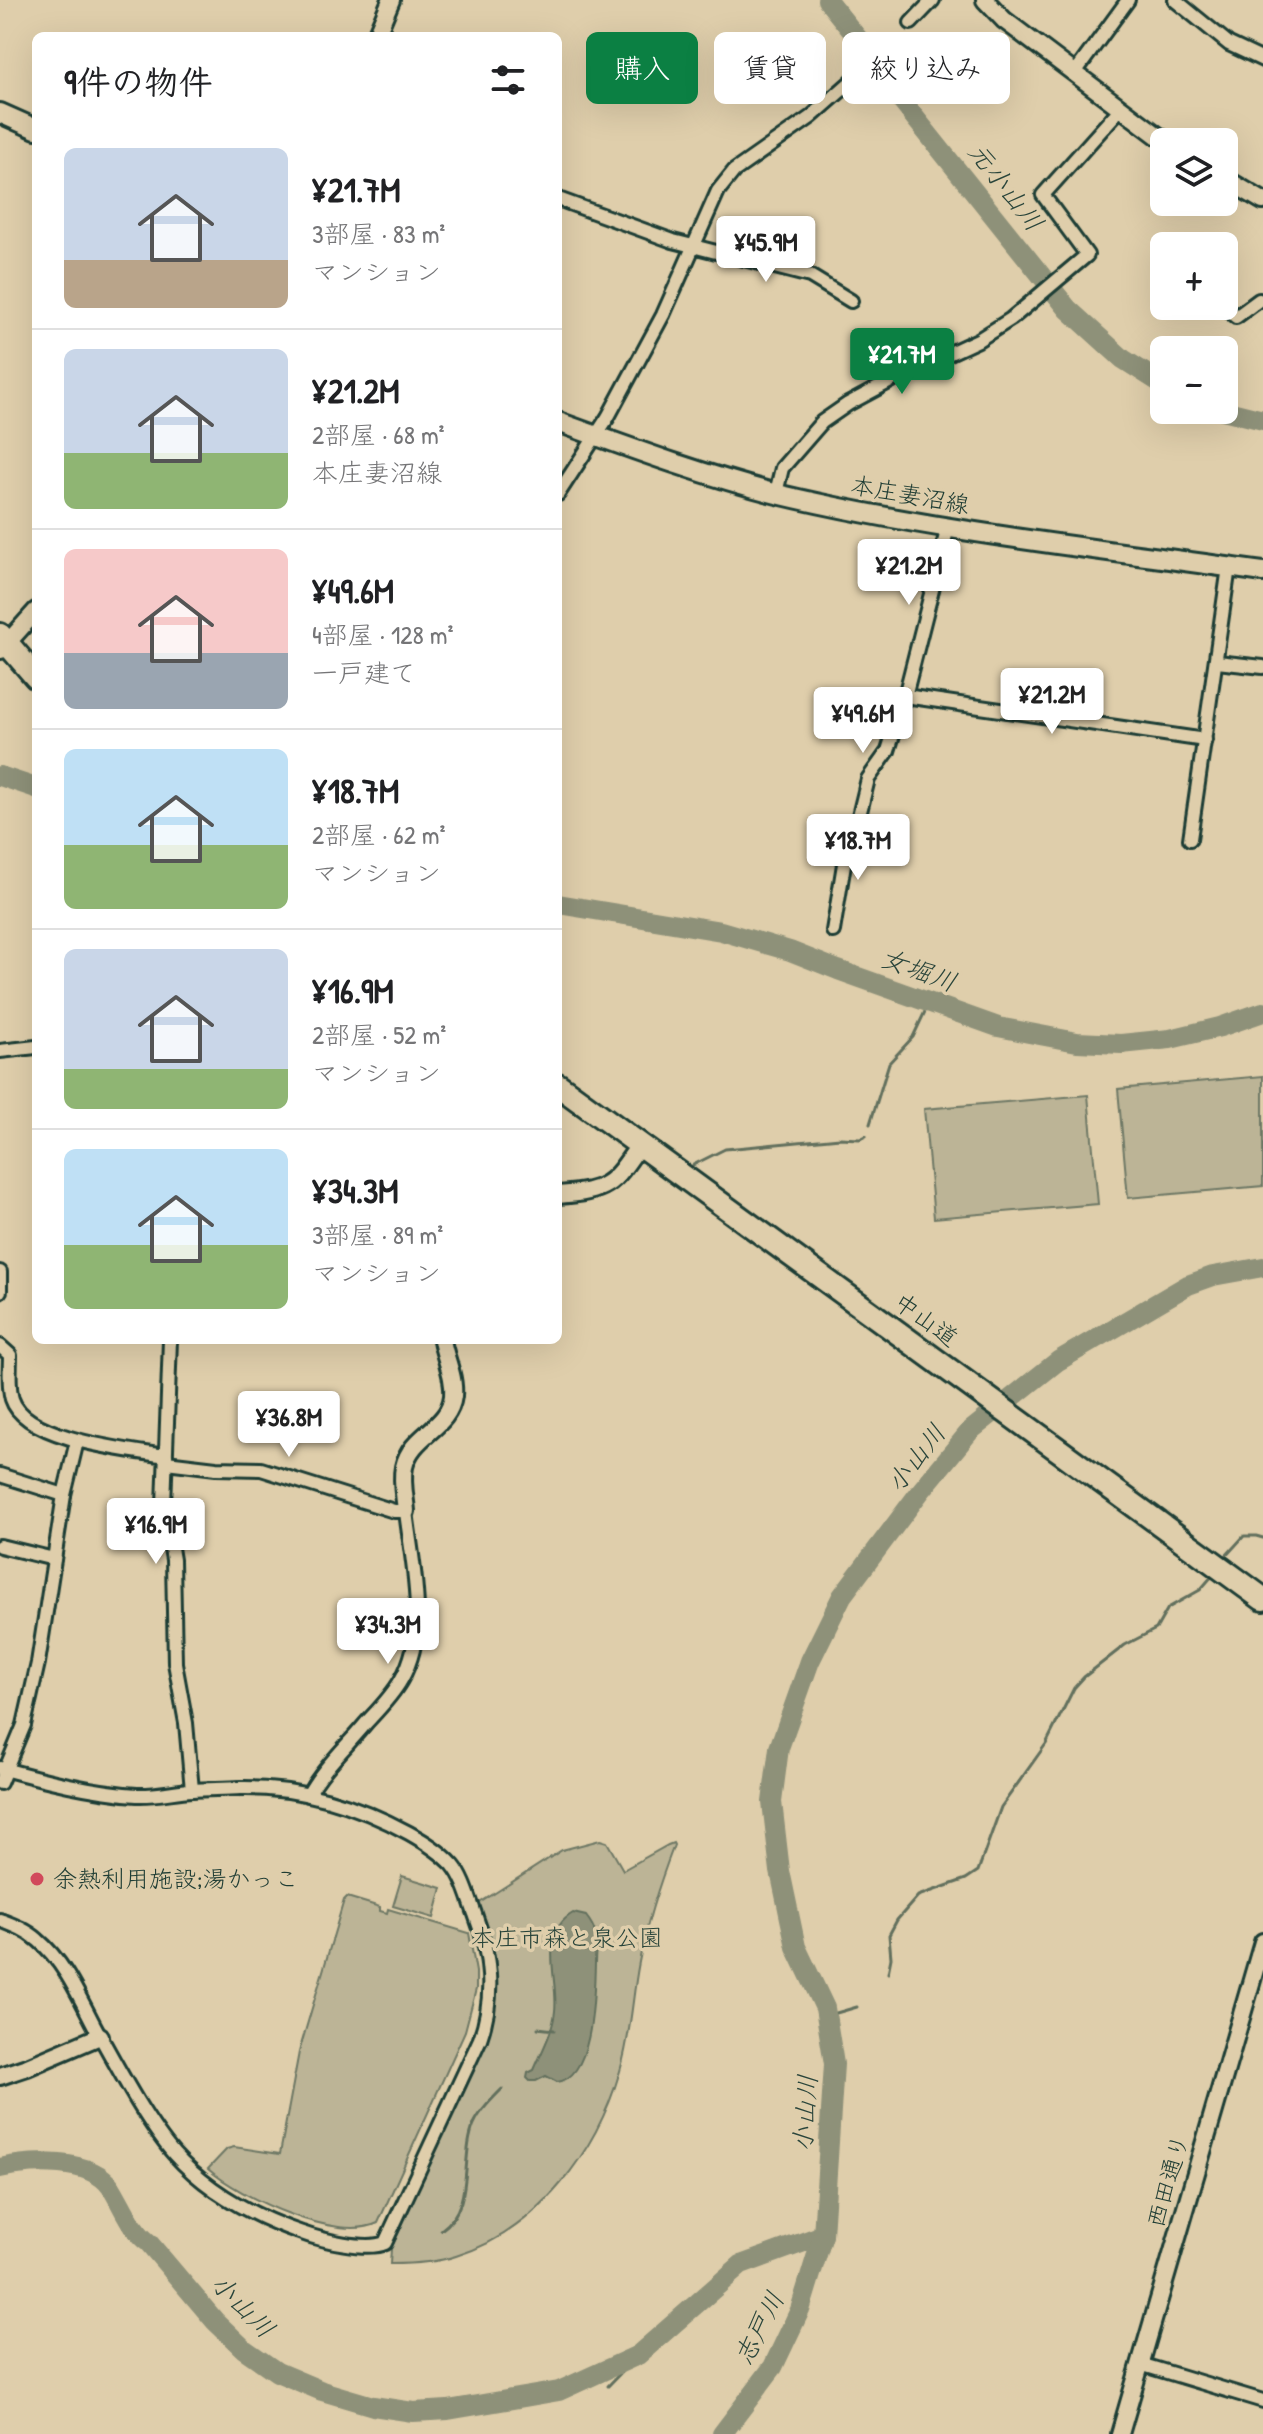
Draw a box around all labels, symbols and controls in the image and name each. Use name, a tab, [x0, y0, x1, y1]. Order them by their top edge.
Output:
chip: 購入	[586, 32, 698, 104]
chip: 賃貸	[714, 32, 826, 104]
chip: 絞り込み	[842, 32, 1010, 104]
icon: filters	[486, 58, 530, 102]
text: 9件の物件	[64, 59, 212, 105]
map controls	[1150, 128, 1238, 424]
button: layers	[1150, 128, 1238, 216]
water label: 元小山川	[961, 135, 1052, 238]
text: ¥21.7M	[312, 167, 400, 213]
icon: home	[128, 180, 224, 276]
text: 3部屋 · 83 m²	[312, 216, 445, 251]
pin: ¥45.9M	[701, 216, 831, 284]
text: ¥45.9M	[734, 224, 798, 259]
button: +	[1150, 232, 1238, 320]
text: マンション	[312, 254, 441, 289]
pin: ¥21.7M	[837, 328, 967, 396]
text: ¥21.7M	[868, 336, 936, 371]
button: −	[1150, 336, 1238, 424]
text: ¥21.2M	[312, 368, 399, 414]
icon: home	[128, 381, 224, 477]
text: 2部屋 · 68 m²	[312, 417, 445, 452]
text: 本庄妻沼線	[312, 455, 442, 490]
street label: 本庄妻沼線	[848, 468, 972, 520]
pin: ¥21.2M	[844, 539, 974, 607]
text: ¥21.2M	[876, 547, 942, 582]
text: ¥49.6M	[312, 568, 394, 614]
icon: home	[128, 581, 224, 677]
text: 4部屋 · 128 m²	[312, 617, 453, 652]
text: 一戸建て	[312, 655, 416, 690]
pin: ¥21.2M	[987, 668, 1117, 736]
text: ¥21.2M	[1019, 676, 1085, 711]
pin: ¥49.6M	[798, 687, 928, 755]
text: ¥49.6M	[832, 695, 894, 730]
text: ¥18.7M	[312, 768, 399, 814]
icon: home	[128, 781, 224, 877]
pin: ¥18.7M	[793, 814, 923, 882]
text: 2部屋 · 62 m²	[312, 817, 446, 852]
text: ¥18.7M	[825, 822, 891, 857]
text: マンション	[312, 855, 441, 890]
water label: 女堀川	[877, 940, 962, 999]
text: ¥16.9M	[312, 968, 394, 1014]
icon: home	[128, 981, 224, 1077]
text: 2部屋 · 52 m²	[312, 1017, 446, 1052]
text: マンション	[312, 1055, 441, 1090]
text: ¥34.3M	[312, 1168, 399, 1214]
icon: home	[128, 1181, 224, 1277]
text: 3部屋 · 89 m²	[312, 1217, 443, 1252]
text: マンション	[312, 1255, 441, 1290]
street label: 中山道	[888, 1285, 965, 1353]
pin: ¥36.8M	[224, 1391, 354, 1459]
text: ¥36.8M	[256, 1399, 322, 1434]
water label: 小山川	[878, 1416, 953, 1499]
pin: ¥16.9M	[91, 1498, 221, 1566]
text: ¥16.9M	[125, 1506, 187, 1541]
pin: ¥34.3M	[323, 1598, 453, 1666]
text: ¥34.3M	[355, 1606, 421, 1641]
place label: 余熱利用施設;湯かっこ	[53, 1862, 299, 1894]
marker: 余熱利用施設;湯かっこ	[28, 1870, 46, 1888]
park label: 本庄市森と泉公園	[471, 1921, 663, 1953]
water label: 小山川	[784, 2073, 825, 2153]
street label: 西田通り	[1138, 2130, 1196, 2231]
water label: 小山川	[203, 2266, 283, 2346]
water label: 志戸川	[725, 2285, 792, 2370]

